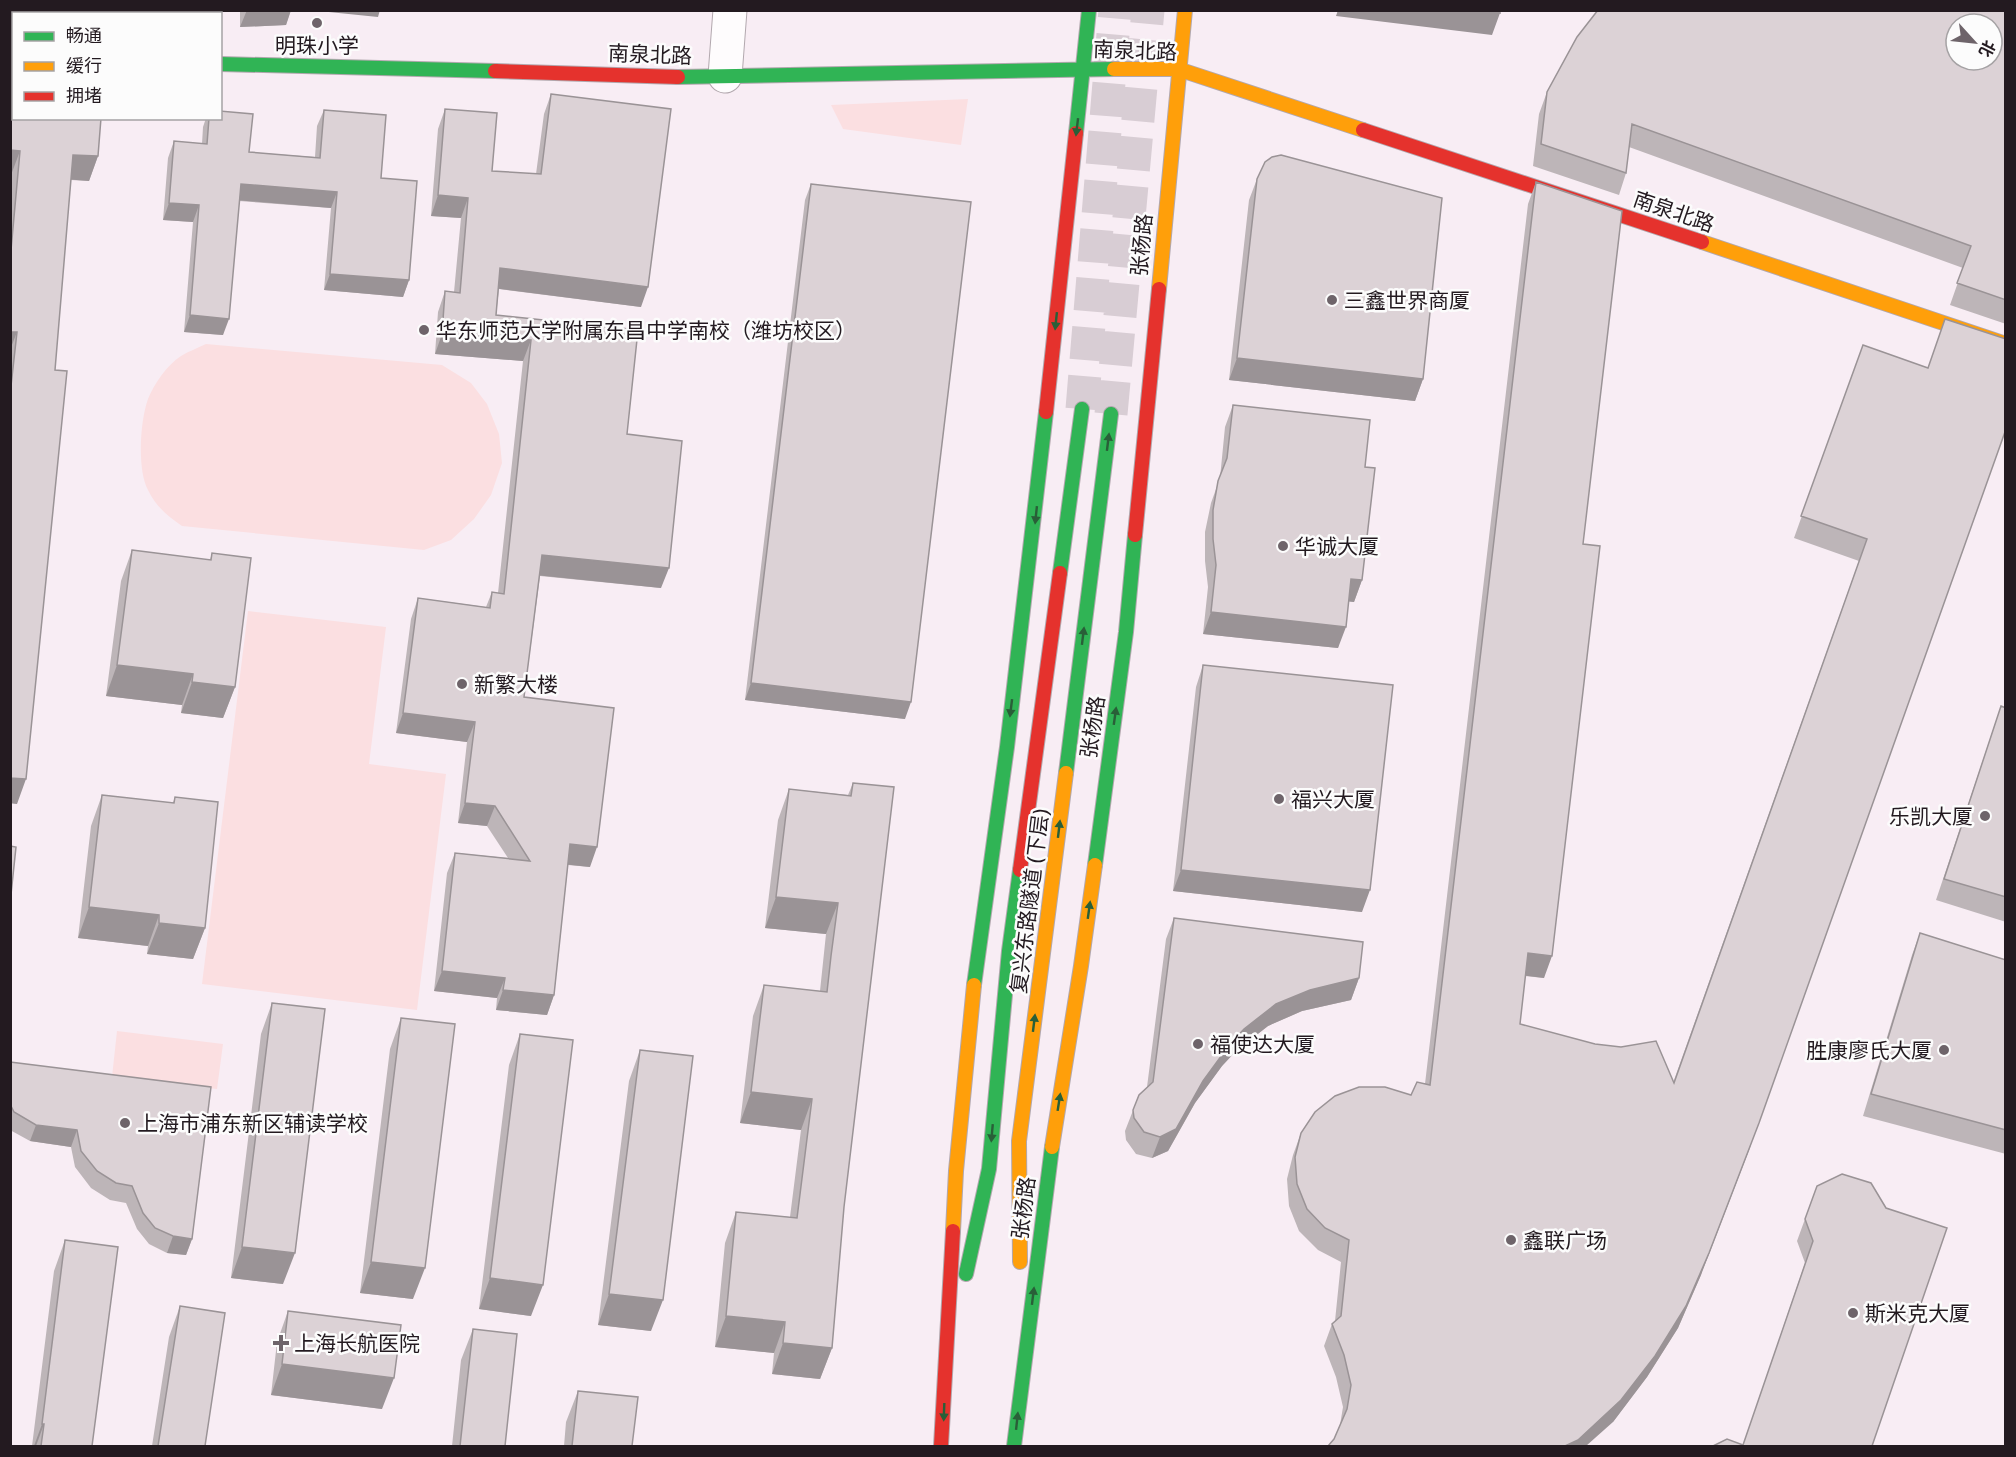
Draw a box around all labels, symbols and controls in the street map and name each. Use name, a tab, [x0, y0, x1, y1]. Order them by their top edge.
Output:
legend	[12, 12, 222, 120]
north arrow	[1944, 12, 2004, 72]
marker: 明珠小学	[310, 16, 324, 30]
text: 畅通	[66, 23, 102, 47]
place label: 明珠小学	[275, 31, 359, 59]
street label: 南泉北路	[1093, 35, 1177, 65]
text: 北	[1974, 37, 2001, 61]
street label: 南泉北路	[608, 39, 692, 69]
text: 缓行	[66, 53, 102, 77]
text: 拥堵	[66, 83, 102, 107]
one-way arrow	[1072, 118, 1082, 137]
street label: 南泉北路	[1630, 184, 1718, 238]
street label: 张杨路	[1124, 212, 1158, 278]
place label: 三鑫世界商厦	[1344, 286, 1470, 314]
marker: 三鑫世界商厦	[1325, 293, 1339, 307]
one-way arrow	[1051, 312, 1060, 331]
place label: 华东师范大学附属东昌中学南校（潍坊校区）	[436, 316, 856, 344]
marker: 华东师范大学附属东昌中学南校（潍坊校区）	[417, 323, 431, 337]
one-way arrow	[1103, 433, 1112, 452]
one-way arrow	[1031, 506, 1041, 525]
place label: 华诚大厦	[1295, 532, 1379, 560]
marker: 华诚大厦	[1276, 539, 1290, 553]
one-way arrow	[1079, 626, 1088, 645]
place label: 新繁大楼	[474, 670, 558, 698]
marker: 新繁大楼	[455, 677, 469, 691]
street label: 张杨路	[1074, 694, 1110, 760]
one-way arrow	[1007, 699, 1016, 718]
one-way arrow	[1110, 707, 1119, 726]
place label: 福兴大厦	[1291, 785, 1375, 813]
marker: 福兴大厦	[1272, 792, 1286, 806]
place label: 乐凯大厦	[1889, 802, 1973, 830]
street label: 复兴东路隧道 (下层)	[1004, 807, 1054, 995]
marker: 乐凯大厦	[1978, 809, 1992, 823]
one-way arrow	[1054, 820, 1063, 839]
one-way arrow	[1084, 900, 1093, 919]
one-way arrow	[1030, 1013, 1039, 1032]
place label: 福使达大厦	[1210, 1030, 1315, 1058]
place label: 胜康廖氏大厦	[1806, 1036, 1932, 1064]
marker: 福使达大厦	[1191, 1037, 1205, 1051]
marker: 胜康廖氏大厦	[1937, 1043, 1951, 1057]
one-way arrow	[1054, 1093, 1063, 1112]
place label: 上海市浦东新区辅读学校	[137, 1109, 368, 1137]
marker: 上海市浦东新区辅读学校	[118, 1116, 132, 1130]
one-way arrow	[987, 1124, 997, 1143]
street label: 张杨路	[1005, 1175, 1041, 1241]
place label: 鑫联广场	[1523, 1226, 1607, 1254]
marker: 鑫联广场	[1504, 1233, 1518, 1247]
one-way arrow	[1028, 1286, 1037, 1305]
place label: 斯米克大厦	[1865, 1299, 1970, 1327]
marker: 斯米克大厦	[1846, 1306, 1860, 1320]
place label: 上海长航医院	[294, 1329, 420, 1357]
marker: 上海长航医院	[272, 1334, 290, 1352]
one-way arrow	[939, 1403, 948, 1422]
one-way arrow	[1012, 1411, 1022, 1430]

